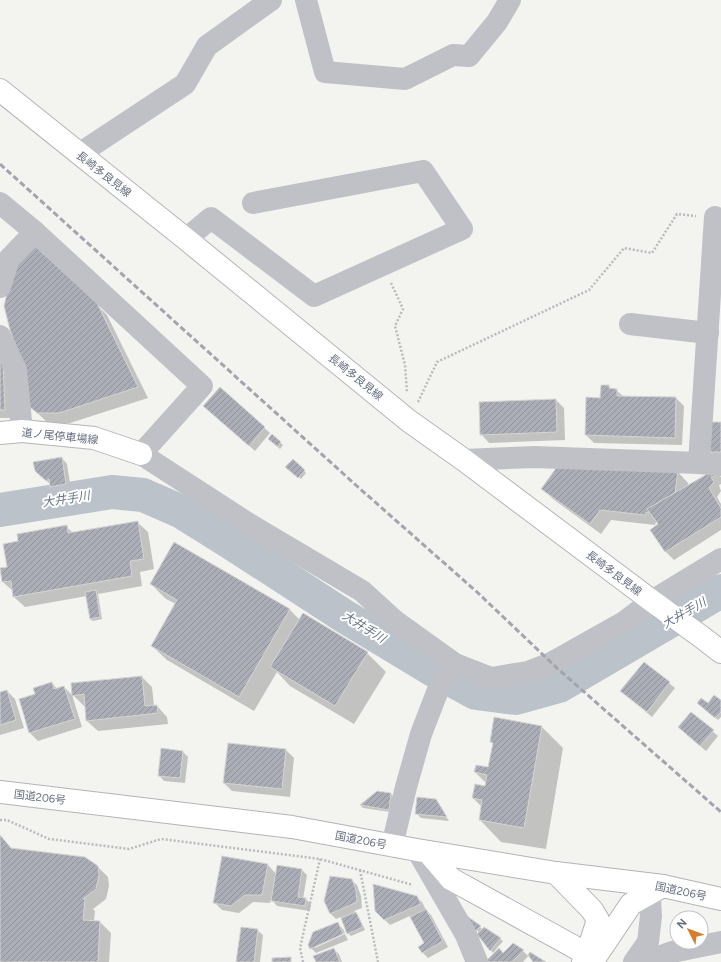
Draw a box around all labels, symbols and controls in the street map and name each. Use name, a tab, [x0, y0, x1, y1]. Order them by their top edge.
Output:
street label: 長崎多良見線	[74, 149, 134, 200]
street label: 長崎多良見線	[326, 352, 385, 403]
street label: 道ノ尾停車場線	[21, 426, 99, 447]
water label: 大井手川	[41, 488, 93, 510]
street label: 長崎多良見線	[583, 548, 644, 598]
water label: 大井手川	[660, 594, 710, 631]
water label: 大井手川	[340, 608, 390, 647]
street label: 国道206号	[13, 788, 67, 807]
street label: 国道206号	[334, 829, 388, 852]
street label: 国道206号	[654, 880, 708, 903]
north arrow	[669, 910, 709, 950]
text: N	[674, 916, 690, 931]

